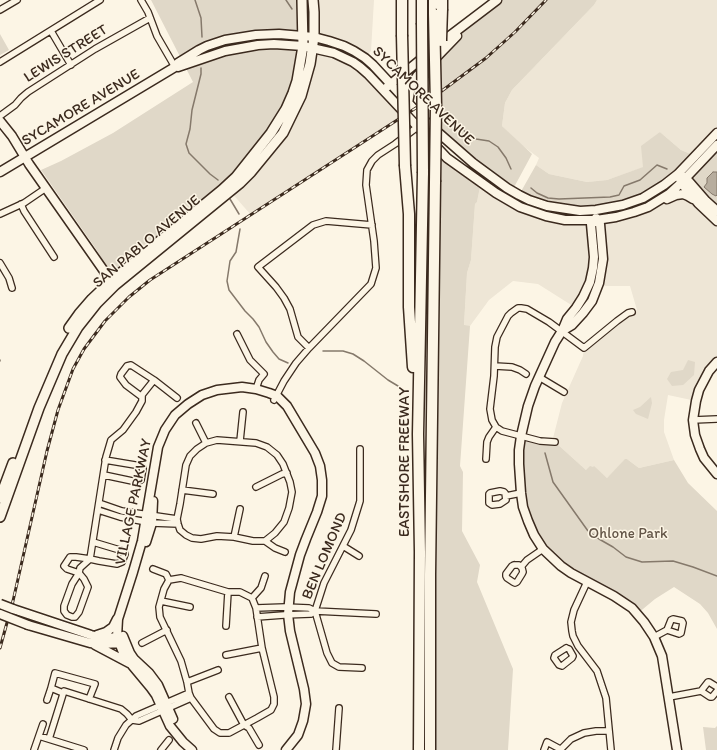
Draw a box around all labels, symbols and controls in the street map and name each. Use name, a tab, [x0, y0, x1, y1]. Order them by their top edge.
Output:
street label: LEWIS STREET	[21, 21, 111, 87]
street label: SYCAMORE AVENUE	[368, 43, 478, 149]
street label: SYCAMORE AVENUE	[19, 66, 143, 150]
street label: SAN PABLO AVENUE	[89, 192, 205, 292]
street label: EASTSHORE FREEWAY	[396, 387, 414, 537]
street label: VILLAGE PARKWAY	[112, 437, 156, 567]
street label: BEN LOMOND	[299, 510, 351, 602]
park label: Ohlone Park	[588, 525, 668, 543]

